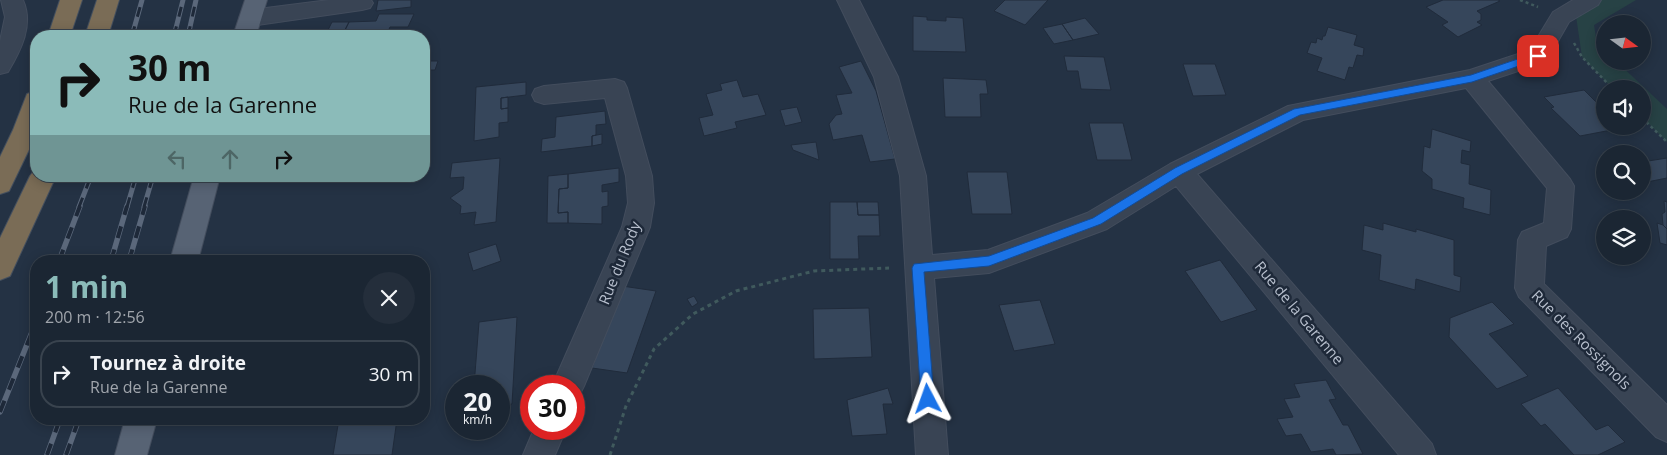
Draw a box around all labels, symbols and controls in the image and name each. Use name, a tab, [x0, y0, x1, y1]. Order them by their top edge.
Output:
north arrow	[1596, 15, 1651, 70]
map controls	[1596, 15, 1651, 265]
pin	[1517, 35, 1559, 77]
icon: arrive	[1524, 42, 1552, 70]
text: 30 m	[128, 44, 211, 91]
icon: right	[45, 50, 110, 115]
button: sound	[1596, 80, 1651, 135]
text: Rue de la Garenne	[128, 89, 317, 119]
icon: left	[163, 145, 191, 173]
icon: ahead	[216, 145, 244, 173]
icon: right	[269, 145, 297, 173]
button: search	[1596, 145, 1651, 200]
button: layers	[1596, 210, 1651, 265]
street label: Rue du Rody	[593, 218, 645, 307]
street label: Rue de la Garenne	[1251, 257, 1349, 368]
text: 1 min	[45, 266, 128, 307]
button: close	[363, 272, 415, 324]
street label: Rue des Rossignols	[1528, 285, 1636, 393]
text: 200 m · 12:56	[45, 306, 145, 328]
text: Tournez à droite	[90, 350, 246, 376]
icon: right	[47, 360, 75, 388]
text: 30 m	[369, 361, 413, 387]
position arrow	[901, 372, 953, 424]
speed limit sign: 30	[520, 375, 585, 440]
text: Rue de la Garenne	[90, 376, 228, 398]
text: 20	[463, 384, 492, 418]
text: km/h	[463, 411, 492, 428]

